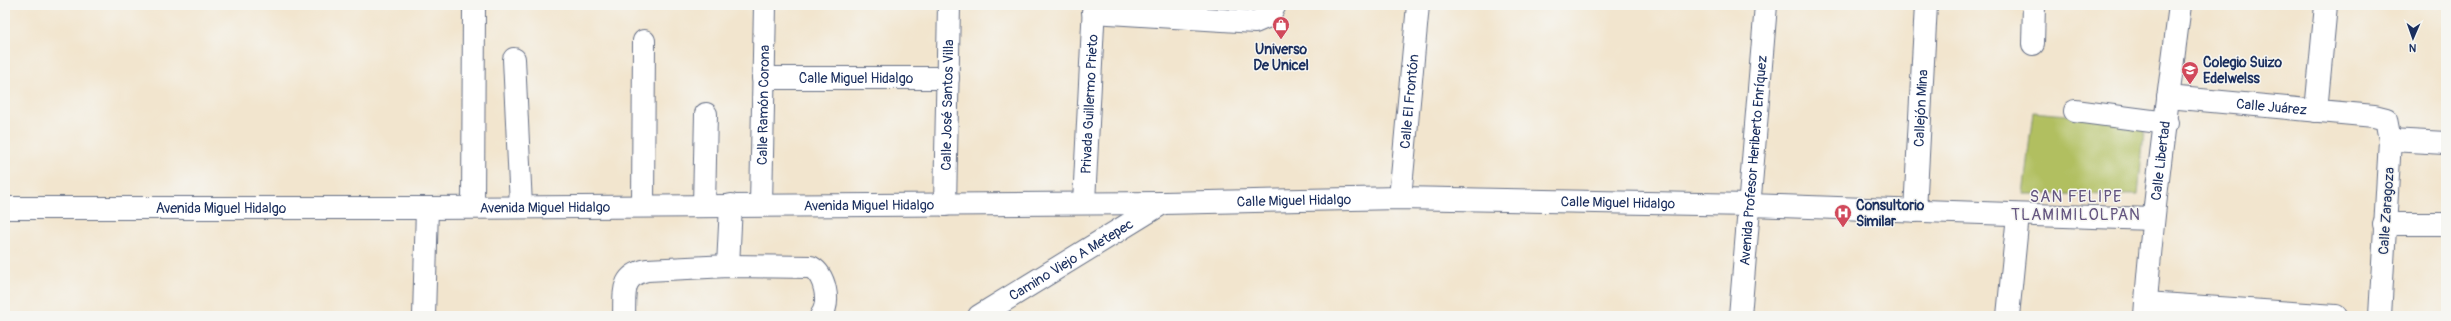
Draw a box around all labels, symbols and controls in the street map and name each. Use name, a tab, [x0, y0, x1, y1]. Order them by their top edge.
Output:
shop icon: Universo De Unicel	[1271, 15, 1291, 40]
north arrow	[2393, 18, 2433, 58]
street label: Privada Guillermo Prieto	[1077, 33, 1102, 175]
street label: Calle José Santos Villa	[938, 39, 957, 171]
place label: Universo De Unicel	[1253, 41, 1309, 74]
text: N	[2408, 41, 2417, 54]
street label: Calle Ramón Corona	[754, 45, 773, 165]
street label: Calle El Frontón	[1397, 53, 1422, 150]
place label: Colegio Suizo Edelwelss	[2203, 54, 2282, 87]
street label: Avenida Profesor Heriberto Enríquez	[1736, 55, 1771, 266]
school or university icon: Colegio Suizo Edelwelss	[2180, 60, 2200, 85]
street label: Callejón Mina	[1910, 69, 1932, 147]
street label: Calle Miguel Hidalgo	[799, 70, 914, 87]
street label: Calle Juárez	[2235, 95, 2308, 119]
street label: Calle Libertad	[2148, 120, 2174, 202]
street label: Calle Zaragoza	[2375, 167, 2398, 255]
district label: SAN FELIPE TLAMIMILOLPAN	[2011, 187, 2141, 225]
street label: Calle Miguel Hidalgo	[1237, 191, 1352, 210]
street label: Calle Miguel Hidalgo	[1560, 193, 1676, 213]
street label: Avenida Miguel Hidalgo	[804, 197, 935, 214]
place label: Consultorio Similar	[1856, 197, 1925, 230]
street label: Avenida Miguel Hidalgo	[480, 199, 611, 217]
street label: Avenida Miguel Hidalgo	[156, 200, 287, 217]
hospital icon: Consultorio Similar	[1833, 203, 1853, 228]
street label: Camino Viejo A Metepec	[1006, 215, 1137, 304]

